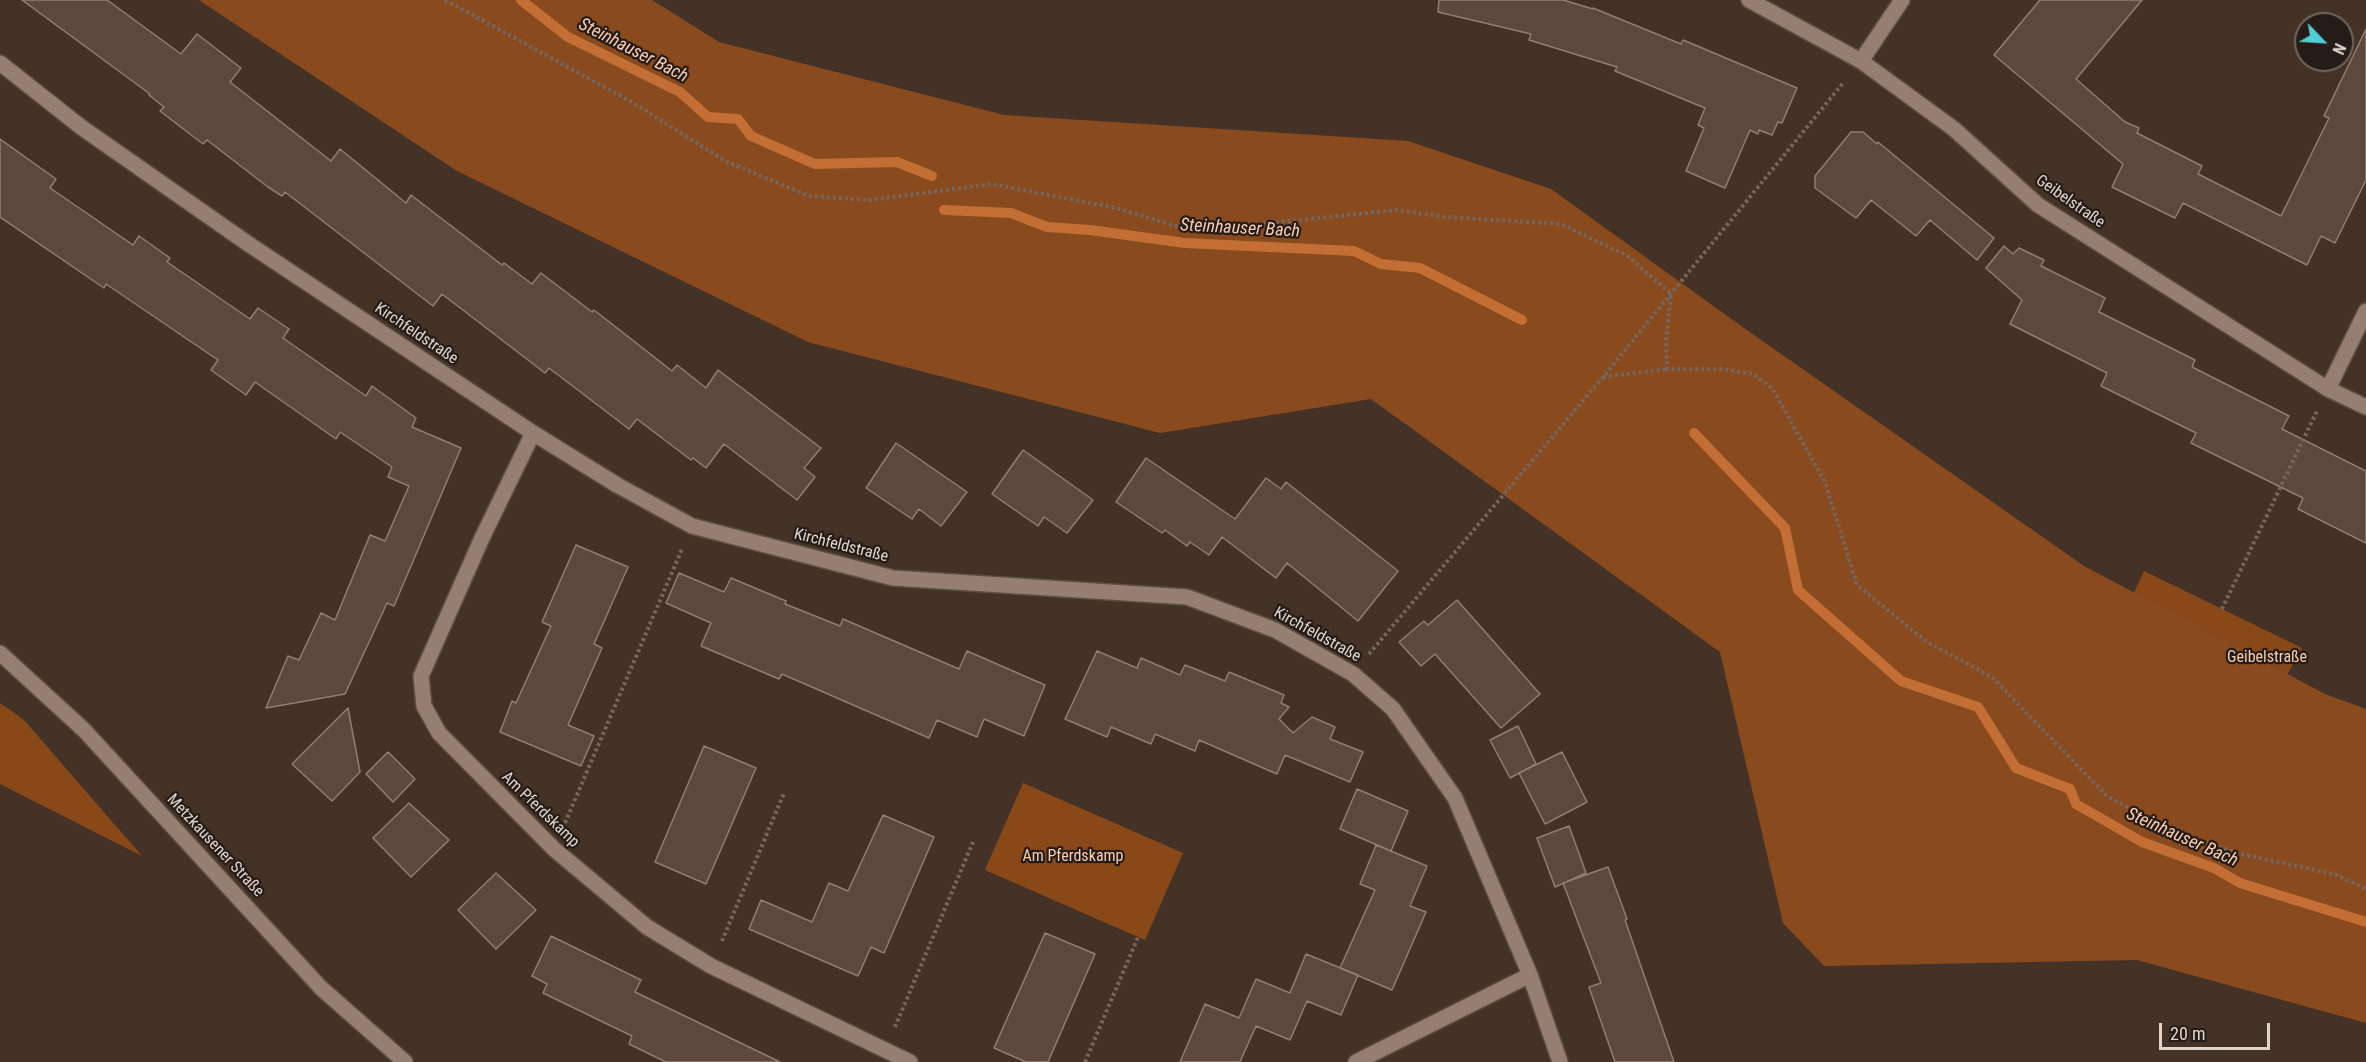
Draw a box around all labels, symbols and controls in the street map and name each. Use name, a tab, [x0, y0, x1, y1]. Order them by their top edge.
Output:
north arrow	[2294, 12, 2354, 72]
water label: Steinhauser Bach	[575, 14, 691, 88]
text: N	[2328, 41, 2350, 57]
street label: Geibelstraße	[2032, 171, 2108, 233]
water label: Steinhauser Bach	[1179, 215, 1301, 243]
street label: Kirchfeldstraße	[371, 299, 461, 369]
street label: Kirchfeldstraße	[792, 525, 890, 567]
street label: Kirchfeldstraße	[1270, 603, 1364, 667]
park label: Geibelstraße	[2227, 648, 2307, 668]
street label: Am Pferdskamp	[497, 768, 583, 852]
street label: Metzkausener Straße	[162, 791, 268, 901]
water label: Steinhauser Bach	[2123, 804, 2241, 872]
park label: Am Pferdskamp	[1023, 847, 1123, 867]
scale bar	[2162, 1011, 2273, 1049]
text: 20 m	[2170, 1023, 2205, 1044]

